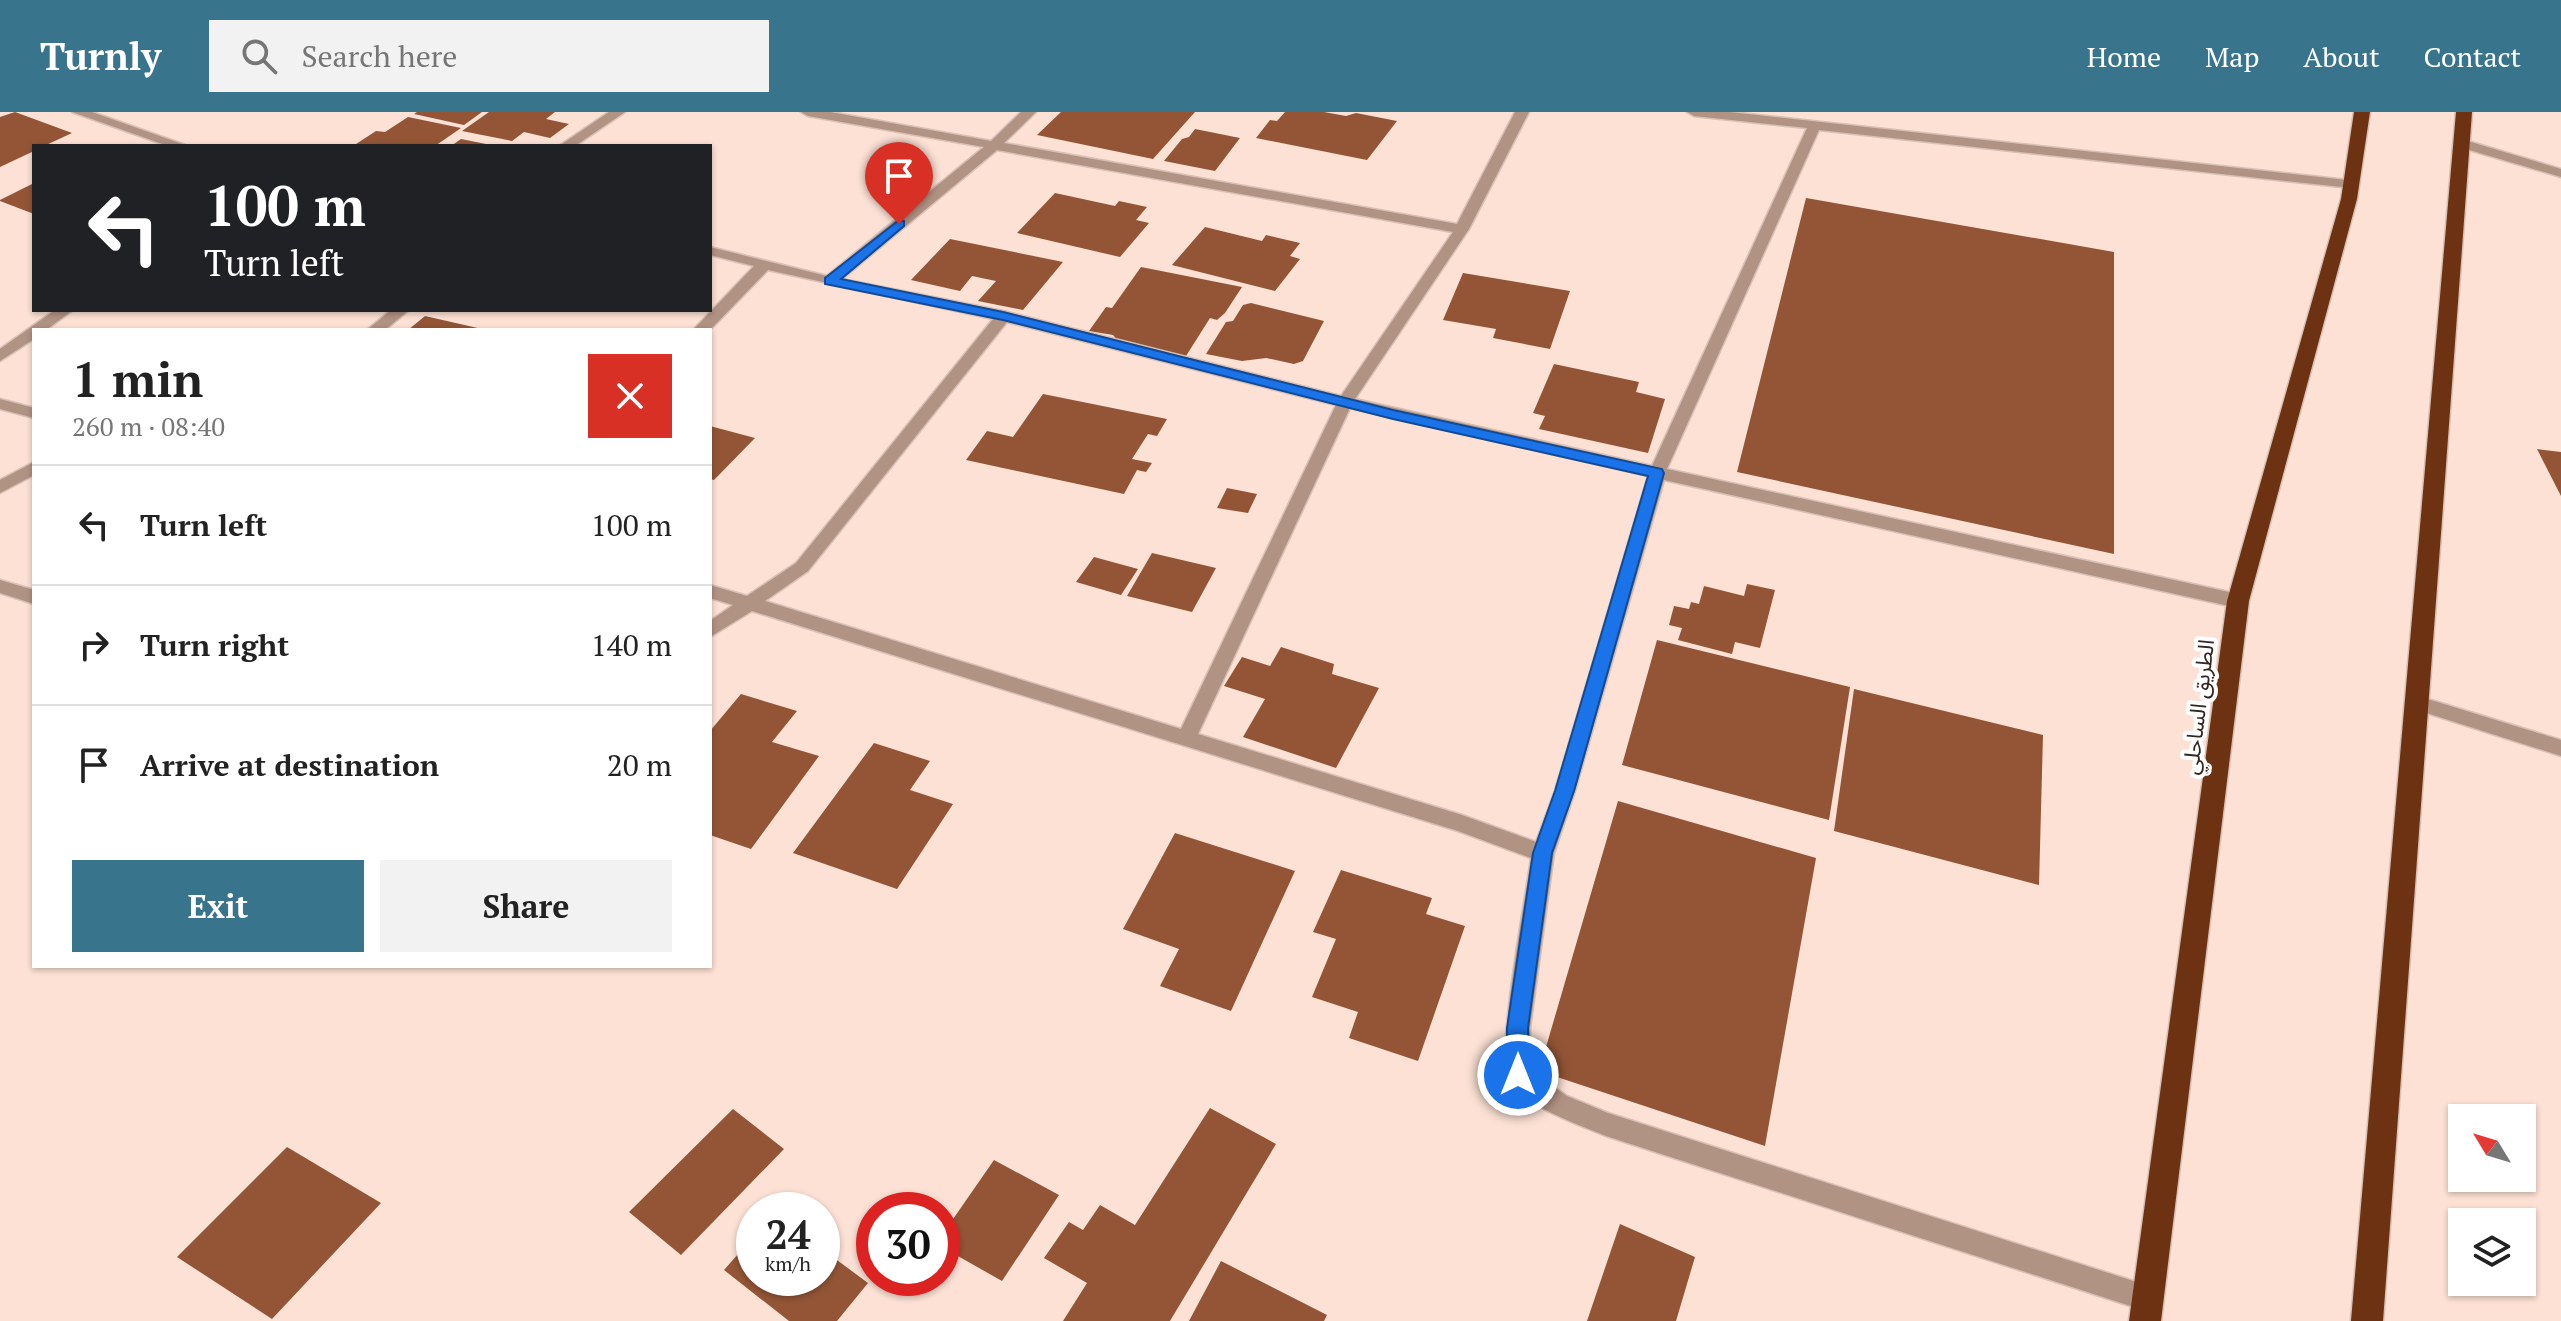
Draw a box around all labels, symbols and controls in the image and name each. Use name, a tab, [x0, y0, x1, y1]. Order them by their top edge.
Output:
search box	[209, 20, 769, 92]
text: Turnly	[40, 31, 161, 81]
icon: search	[237, 34, 281, 78]
text: Search here	[301, 36, 457, 76]
text: Home	[2087, 38, 2161, 75]
text: Map	[2205, 38, 2259, 75]
text: About	[2303, 38, 2380, 75]
text: Contact	[2424, 38, 2521, 75]
pin	[865, 142, 933, 224]
icon: arrive	[877, 154, 921, 198]
text: 100 m	[204, 168, 366, 242]
icon: left	[72, 176, 176, 280]
text: Turn left	[204, 239, 344, 286]
text: 1 min	[72, 347, 203, 411]
button: close	[588, 354, 672, 438]
text: 260 m · 08:40	[72, 409, 225, 443]
icon: left	[72, 503, 116, 547]
text: Turn left	[140, 505, 267, 545]
text: 100 m	[591, 505, 672, 545]
icon: right	[72, 623, 116, 667]
text: Turn right	[140, 625, 289, 665]
text: 140 m	[591, 625, 672, 665]
street label: الطريق الساحلي	[2175, 638, 2223, 777]
icon: arrive	[72, 743, 116, 787]
text: Arrive at destination	[140, 745, 439, 785]
text: 20 m	[607, 745, 672, 785]
button: Exit	[72, 860, 364, 952]
button: Share	[380, 860, 672, 952]
position arrow	[1476, 1033, 1560, 1117]
north arrow	[2448, 1104, 2536, 1192]
map controls	[2448, 1104, 2536, 1296]
speed limit sign: 30	[856, 1192, 960, 1296]
text: 24	[765, 1207, 811, 1260]
button: layers	[2448, 1208, 2536, 1296]
text: km/h	[765, 1250, 811, 1277]

